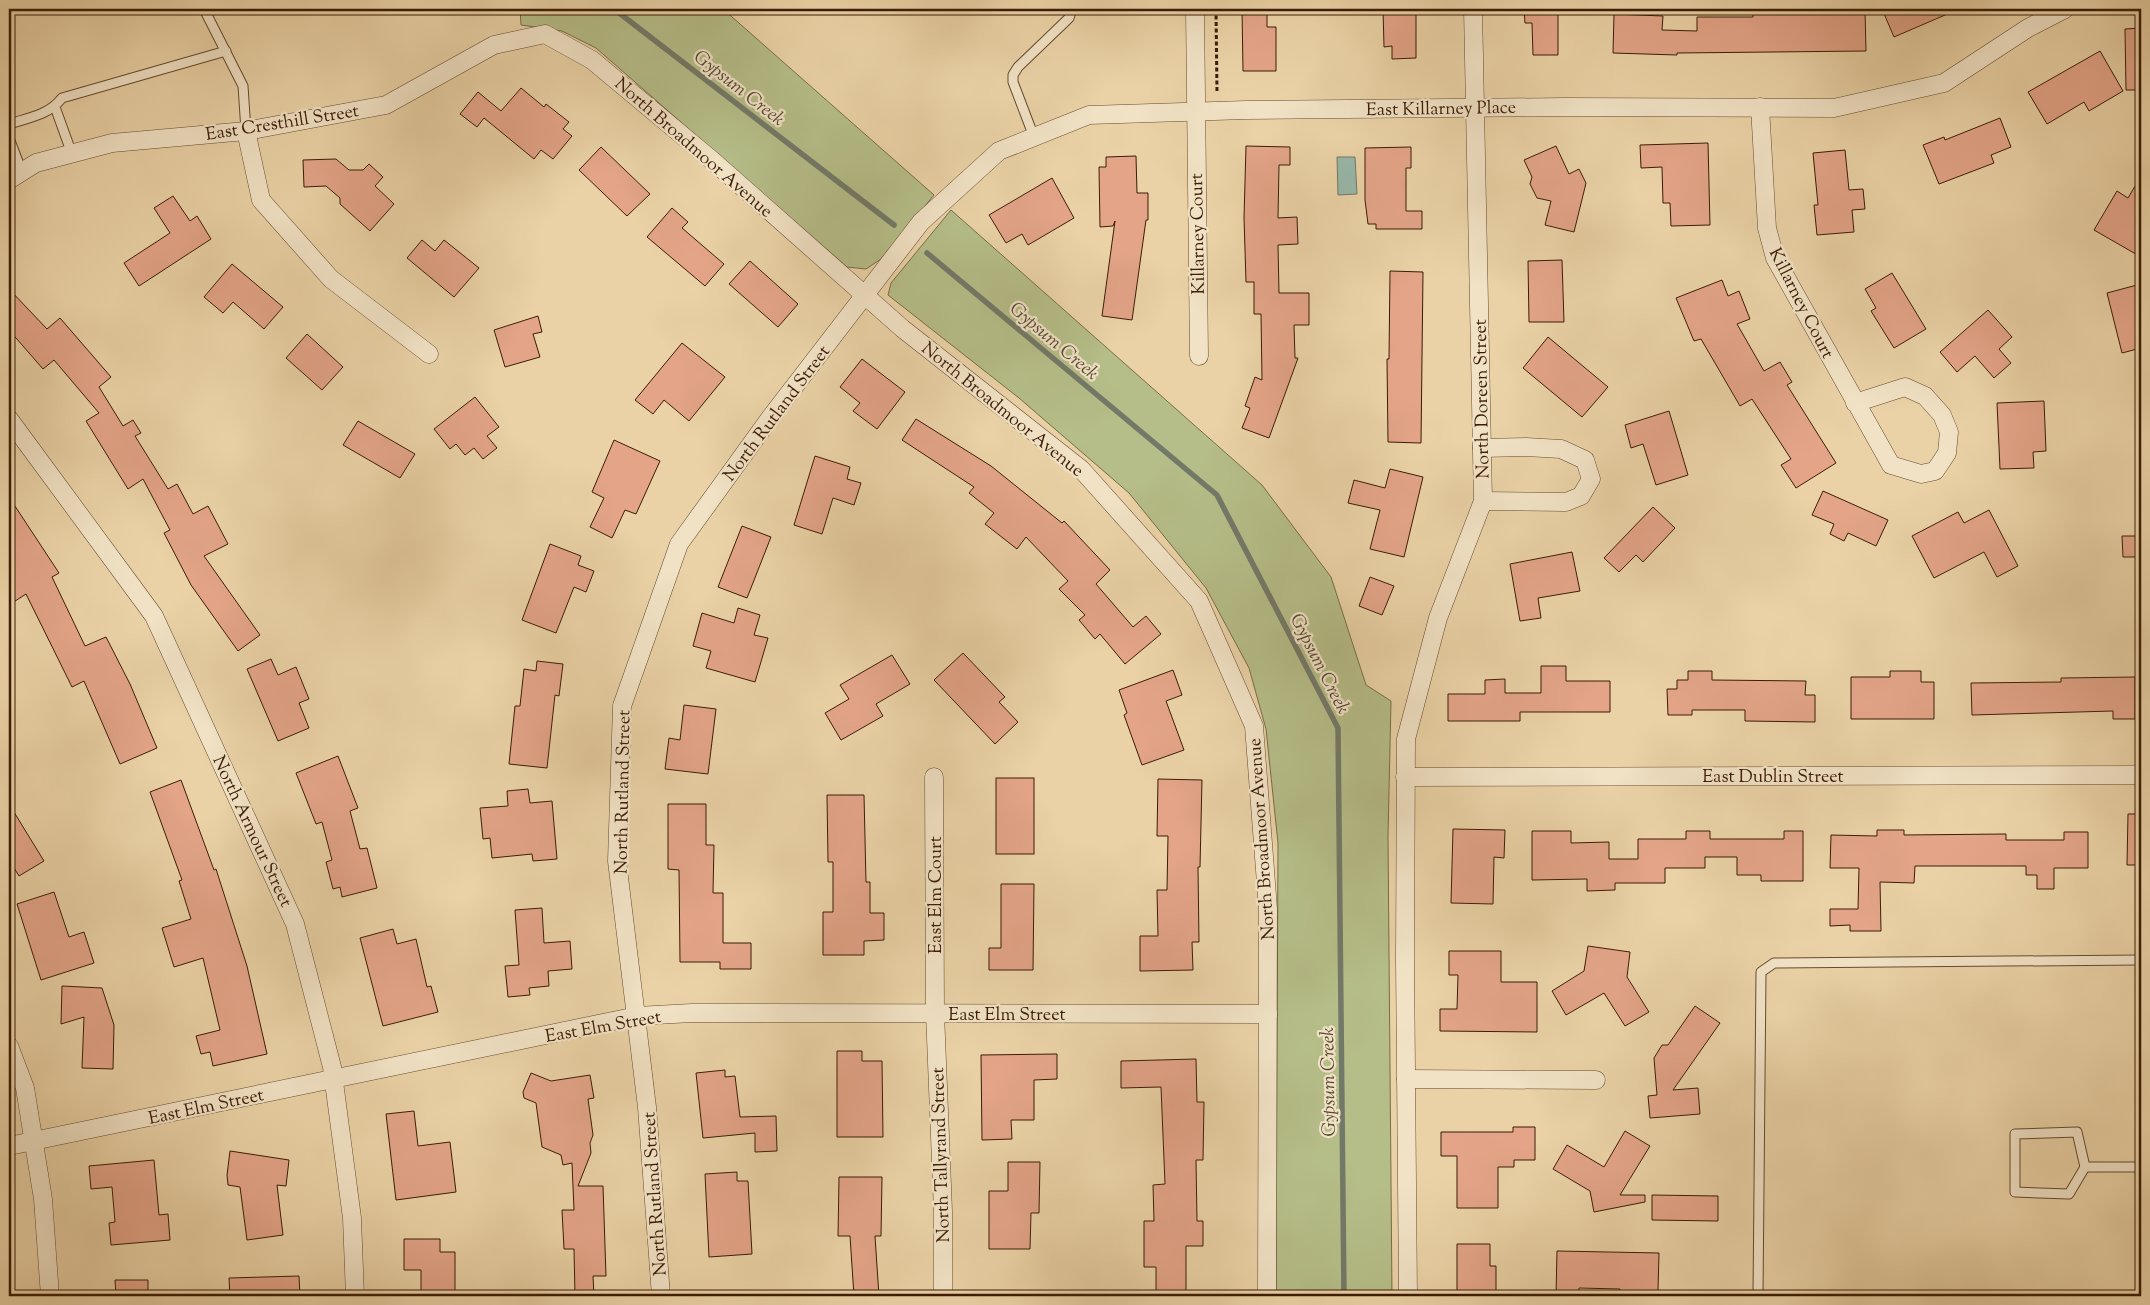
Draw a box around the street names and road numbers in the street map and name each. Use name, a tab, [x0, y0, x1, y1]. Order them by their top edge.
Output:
street label: North Broadmoor Avenue	[608, 72, 778, 225]
street label: East Killarney Place	[1366, 96, 1516, 124]
street label: East Cresthill Street	[204, 99, 361, 149]
street label: Killarney Court	[1185, 173, 1213, 295]
street label: Killarney Court	[1761, 244, 1839, 364]
street label: North Doreen Street	[1469, 319, 1497, 479]
street label: North Broadmoor Avenue	[915, 337, 1089, 484]
street label: North Rutland Street	[718, 341, 837, 488]
street label: North Rutland Street	[610, 710, 638, 874]
street label: North Broadmoor Avenue	[1243, 737, 1283, 941]
street label: North Armour Street	[205, 752, 298, 912]
street label: East Dublin Street	[1702, 765, 1844, 791]
street label: East Elm Court	[924, 836, 950, 954]
street label: East Elm Street	[948, 1003, 1066, 1029]
street label: East Elm Street	[543, 1005, 663, 1051]
street label: North Tallyrand Street	[926, 1067, 958, 1243]
street label: East Elm Street	[146, 1083, 267, 1133]
street label: North Rutland Street	[637, 1111, 675, 1277]

